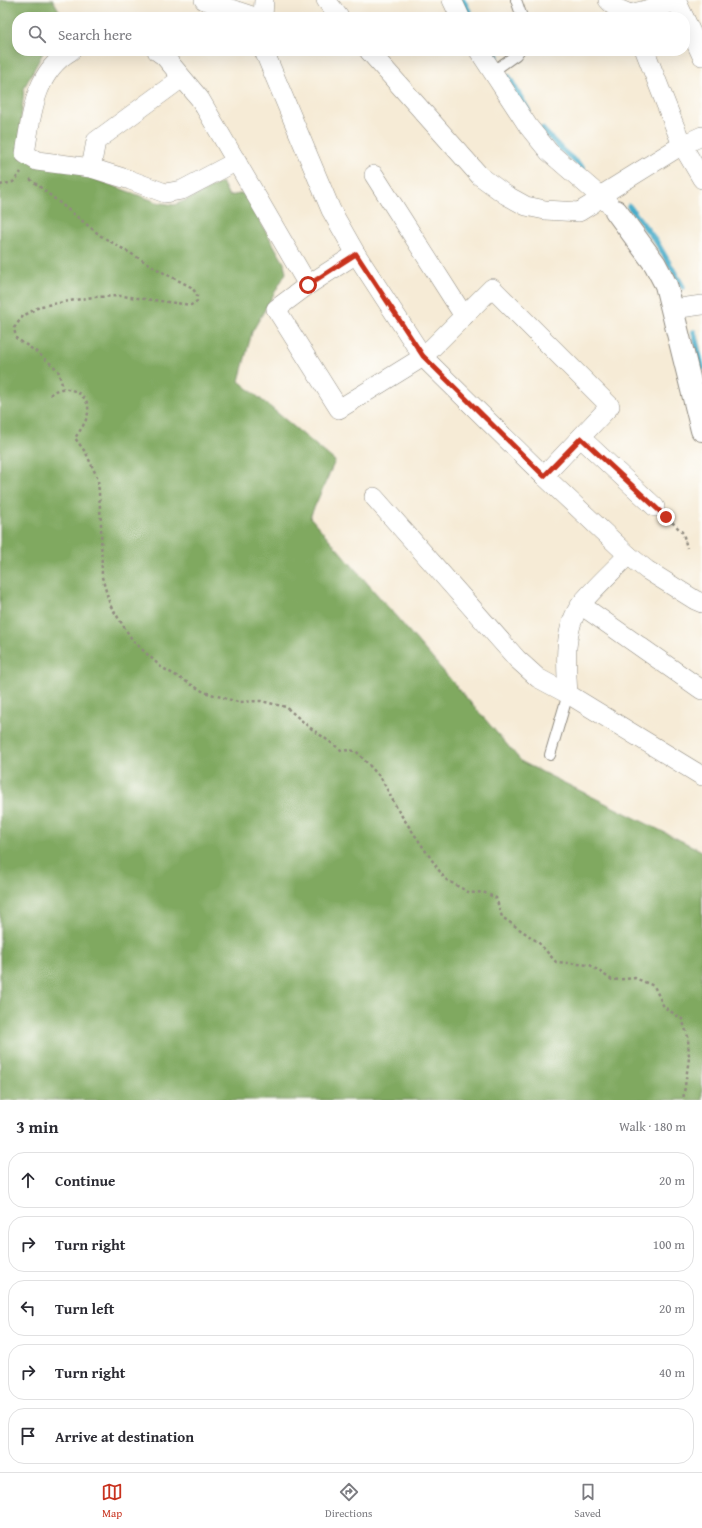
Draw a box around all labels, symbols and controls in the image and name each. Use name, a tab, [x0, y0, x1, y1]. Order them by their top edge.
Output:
search box	[12, 12, 690, 56]
icon: search	[26, 23, 48, 45]
text: Search here	[58, 24, 132, 45]
route start	[299, 276, 317, 294]
route end	[657, 508, 675, 526]
text: 3 min	[16, 1114, 58, 1139]
text: Walk · 180 m	[619, 1117, 686, 1136]
icon: ahead	[17, 1169, 39, 1191]
text: Continue	[55, 1170, 116, 1191]
text: 20 m	[659, 1171, 685, 1190]
icon: right	[17, 1233, 39, 1255]
text: Turn right	[55, 1234, 126, 1255]
text: 100 m	[653, 1235, 685, 1254]
icon: left	[17, 1297, 39, 1319]
text: Turn left	[55, 1298, 114, 1319]
text: 20 m	[659, 1299, 685, 1318]
icon: right	[17, 1361, 39, 1383]
text: Turn right	[55, 1362, 126, 1383]
text: 40 m	[659, 1363, 685, 1382]
icon: arrive	[17, 1425, 39, 1447]
text: Arrive at destination	[55, 1426, 194, 1447]
tab: Map	[101, 1481, 123, 1521]
tab: Directions	[325, 1481, 372, 1521]
tab: Saved	[574, 1481, 601, 1521]

